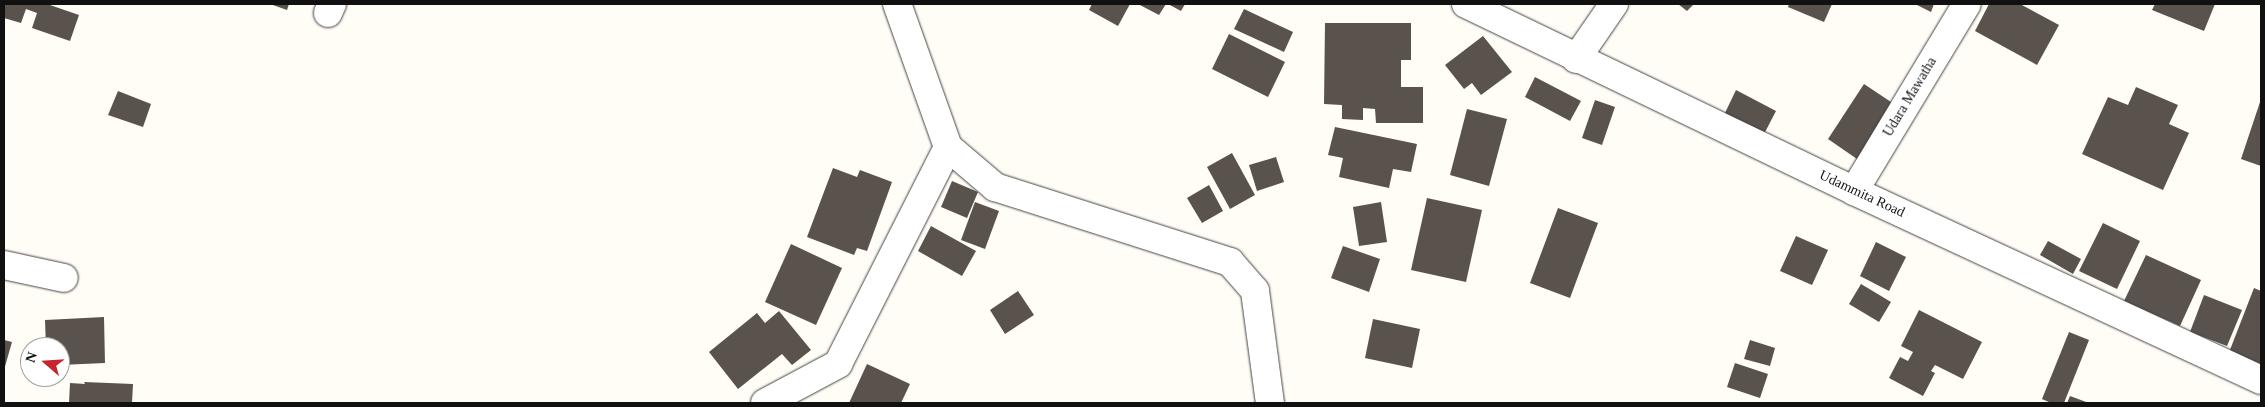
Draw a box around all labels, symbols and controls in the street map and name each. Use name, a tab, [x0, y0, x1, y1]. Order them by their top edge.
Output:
street label: Udara Mawatha	[1880, 54, 1940, 140]
street label: Udammita Road	[1817, 167, 1907, 221]
north arrow	[20, 337, 70, 387]
text: N	[23, 350, 40, 365]

